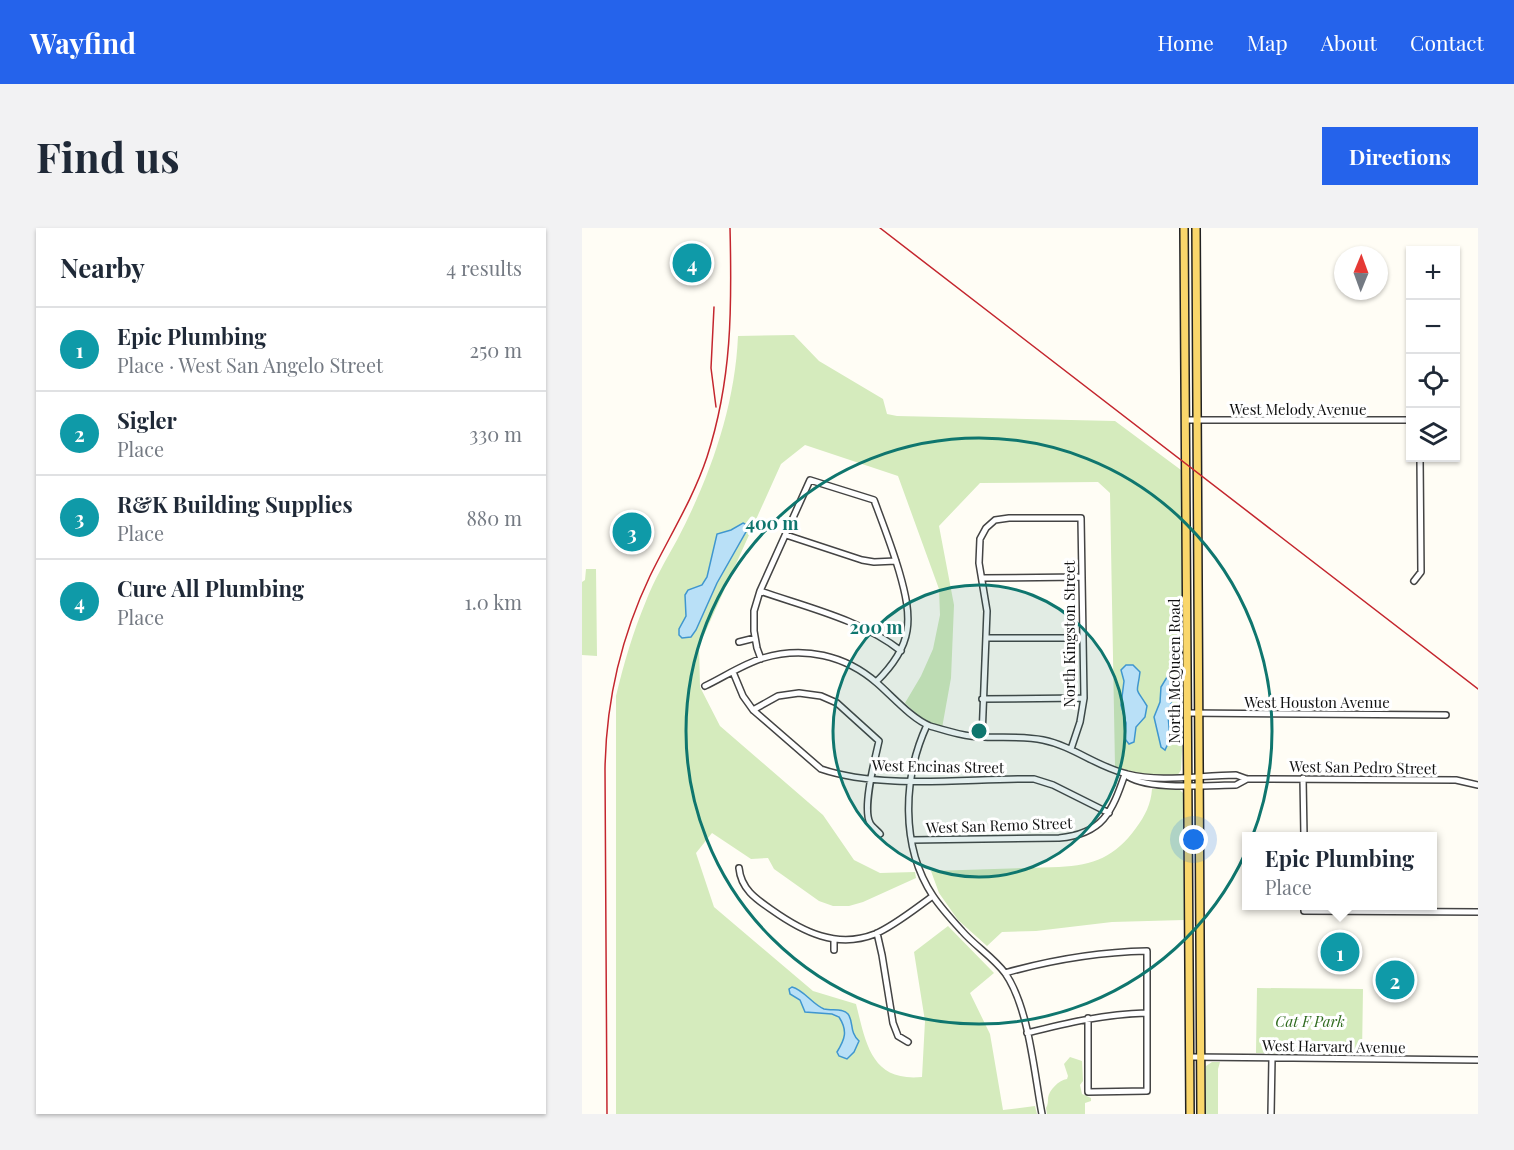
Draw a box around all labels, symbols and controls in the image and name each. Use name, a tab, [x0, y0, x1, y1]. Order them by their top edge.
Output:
text: Wayfind	[30, 24, 136, 61]
text: Home	[1158, 28, 1214, 56]
text: Map	[1247, 28, 1288, 56]
text: About	[1321, 28, 1377, 56]
text: Contact	[1410, 28, 1484, 56]
button: Directions	[1322, 127, 1478, 185]
text: Find us	[36, 128, 180, 184]
pin: 4	[672, 240, 712, 285]
north arrow	[1334, 246, 1388, 300]
map controls	[1406, 246, 1460, 462]
button: +	[1406, 246, 1460, 300]
text: Nearby	[60, 250, 145, 285]
text: 4 results	[446, 254, 522, 281]
button: −	[1406, 300, 1460, 354]
text: Epic Plumbing	[117, 321, 266, 351]
text: 1	[76, 336, 83, 363]
text: 250 m	[469, 336, 522, 363]
text: Place · West San Angelo Street	[117, 351, 383, 378]
button: locate	[1406, 354, 1460, 408]
street label: West Melody Avenue	[1229, 399, 1366, 419]
text: Sigler	[117, 405, 177, 435]
button: layers	[1406, 408, 1460, 462]
text: 2	[74, 420, 85, 447]
text: 330 m	[469, 420, 522, 447]
text: Place	[117, 435, 164, 462]
text: R&K Building Supplies	[117, 489, 353, 519]
text: 3	[75, 504, 84, 531]
text: 880 m	[466, 504, 522, 531]
pin: 3	[613, 510, 652, 554]
text: 400 m	[745, 511, 799, 535]
text: Place	[117, 519, 164, 546]
street label: North Kingston Street	[1059, 560, 1079, 708]
text: Cure All Plumbing	[117, 573, 304, 603]
text: 4	[74, 588, 85, 615]
text: 1.0 km	[464, 588, 522, 615]
street label: North McQueen Road	[1164, 598, 1184, 744]
text: Place	[117, 603, 164, 630]
text: 200 m	[849, 615, 903, 639]
street label: West Houston Avenue	[1243, 692, 1390, 712]
centre of rings	[969, 721, 989, 741]
street label: West Encinas Street	[871, 755, 1005, 777]
street label: West San Pedro Street	[1288, 756, 1438, 778]
street label: West San Remo Street	[924, 812, 1073, 838]
your location	[1179, 825, 1208, 854]
popup	[1242, 832, 1437, 910]
text: Epic Plumbing	[1265, 843, 1414, 873]
text: Place	[1265, 873, 1312, 900]
pin: 1	[1320, 930, 1359, 974]
pin: 2	[1376, 958, 1414, 1002]
park label: Cat F Park	[1275, 1011, 1345, 1031]
street label: West Harvard Avenue	[1261, 1035, 1406, 1057]

